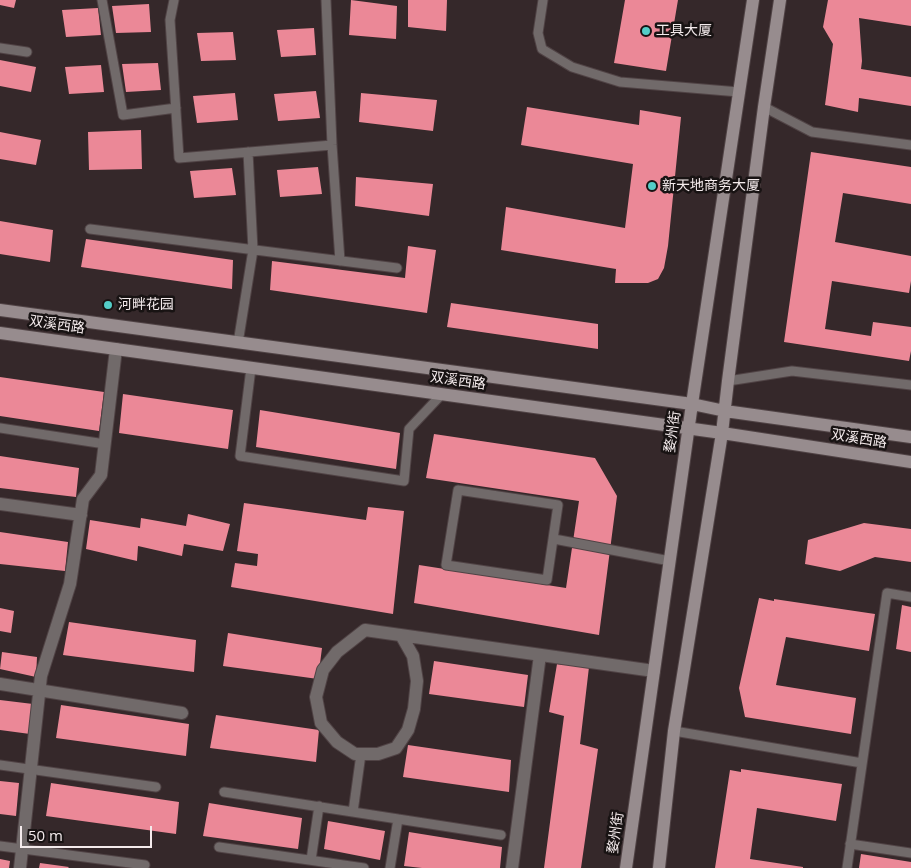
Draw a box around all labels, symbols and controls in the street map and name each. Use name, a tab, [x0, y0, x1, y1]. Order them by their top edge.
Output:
place label: 工具大厦	[656, 23, 712, 39]
marker: 工具大厦	[640, 25, 652, 37]
place label: 新天地商务大厦	[662, 178, 760, 194]
marker: 新天地商务大厦	[646, 180, 658, 192]
place label: 河畔花园	[118, 297, 174, 313]
marker: 河畔花园	[102, 299, 114, 311]
street label: 双溪西路	[28, 313, 86, 337]
street label: 双溪西路	[429, 369, 487, 393]
street label: 婺州街	[662, 410, 684, 454]
street label: 双溪西路	[830, 426, 888, 452]
street label: 婺州街	[605, 811, 627, 855]
scale bar	[22, 816, 155, 848]
text: 50 m	[28, 825, 63, 845]

